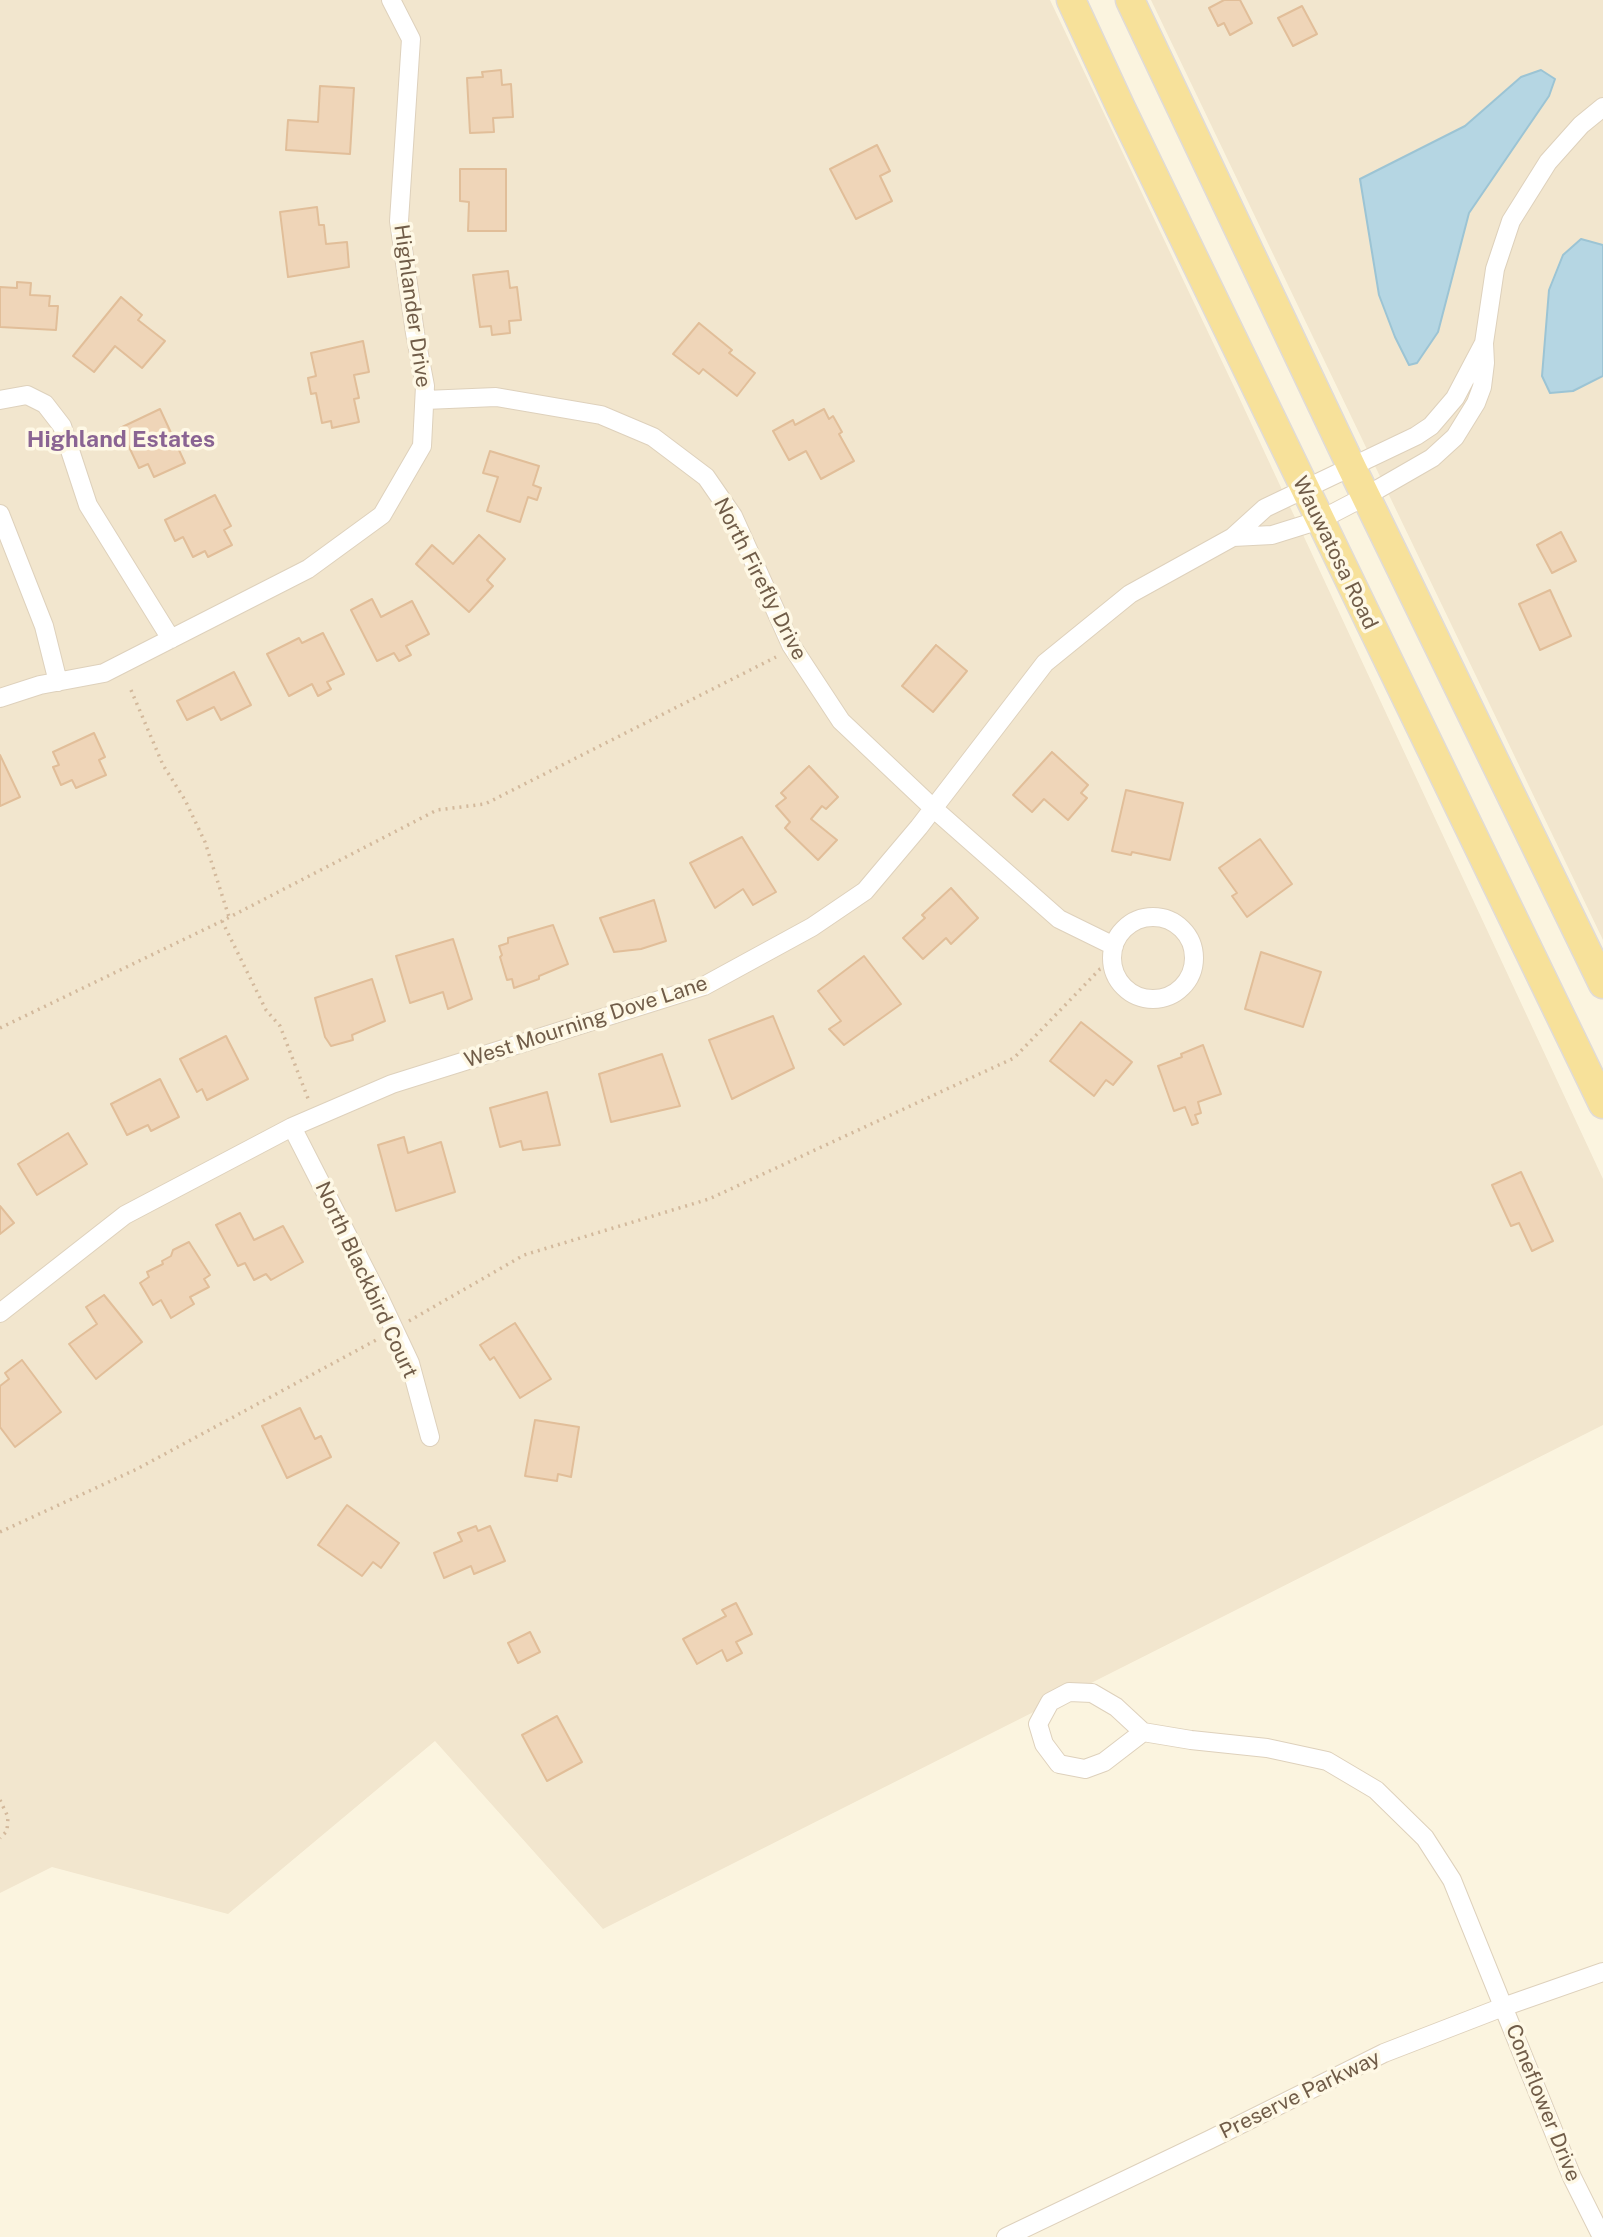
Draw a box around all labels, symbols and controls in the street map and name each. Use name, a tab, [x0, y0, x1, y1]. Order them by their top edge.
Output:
street label: Highlander Drive	[388, 223, 436, 389]
district label: Highland Estates	[27, 426, 215, 454]
street label: Wauwatosa Road	[1287, 472, 1383, 634]
street label: North Firefly Drive	[708, 494, 812, 664]
street label: West Mourning Dove Lane	[461, 971, 711, 1073]
street label: North Blackbird Court	[309, 1178, 423, 1382]
street label: Coneflower Drive	[1500, 2021, 1586, 2185]
street label: Preserve Parkway	[1216, 2045, 1384, 2145]

